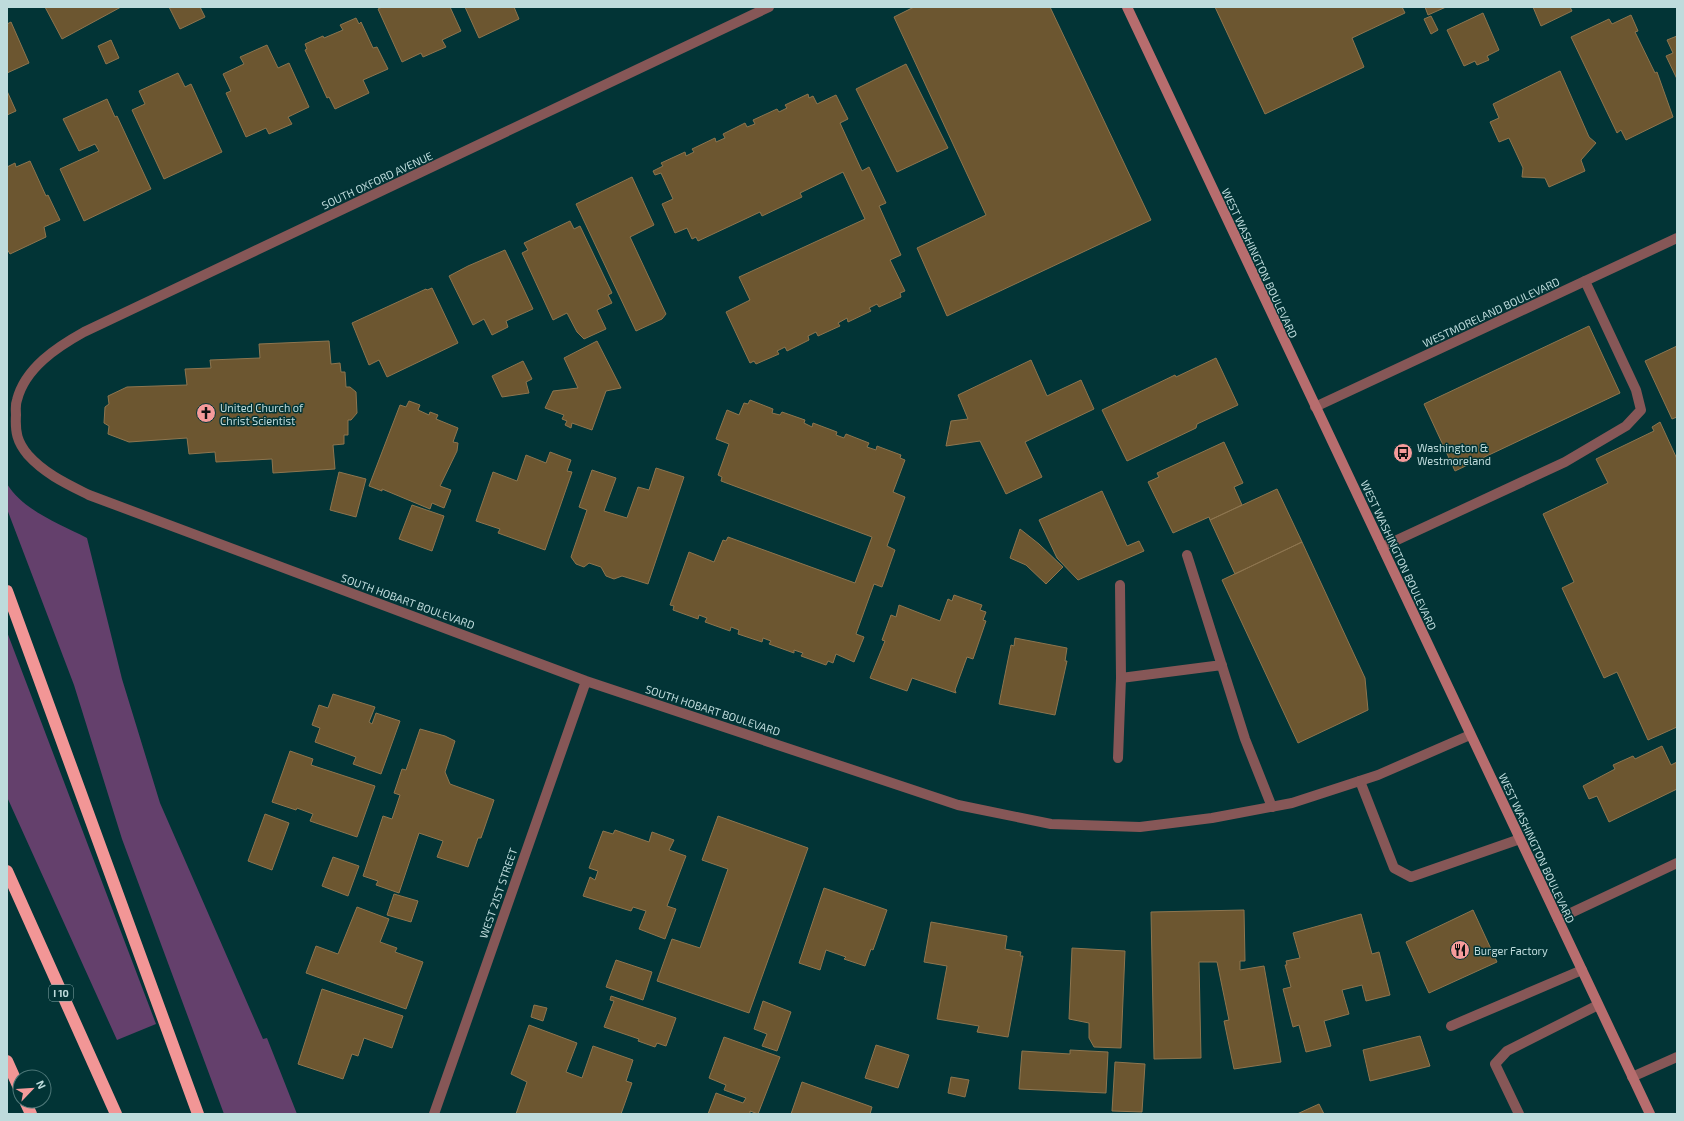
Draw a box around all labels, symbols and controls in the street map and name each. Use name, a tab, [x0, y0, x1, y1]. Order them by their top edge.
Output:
street label: SOUTH OXFORD AVENUE	[319, 149, 435, 211]
street label: WEST WASHINGTON BOULEVARD	[1220, 186, 1300, 340]
street label: WESTMORELAND BOULEVARD	[1420, 274, 1562, 350]
place label: United Church of Christ Scientist	[220, 401, 304, 427]
church icon: United Church of Christ Scientist	[195, 402, 217, 424]
place label: Washington & Westmoreland	[1417, 441, 1491, 467]
bus stop icon: Washington & Westmoreland	[1392, 442, 1414, 464]
street label: WEST WASHINGTON BOULEVARD	[1359, 478, 1439, 632]
street label: SOUTH HOBART BOULEVARD	[339, 571, 477, 631]
street label: SOUTH HOBART BOULEVARD	[644, 682, 782, 738]
street label: WEST WASHINGTON BOULEVARD	[1497, 771, 1577, 925]
street label: WEST 21ST STREET	[476, 846, 520, 940]
restaurant icon: Burger Factory	[1449, 939, 1471, 961]
place label: Burger Factory	[1474, 944, 1548, 957]
road number: I 10	[49, 985, 73, 1001]
north arrow	[12, 1069, 52, 1109]
text: N	[34, 1078, 49, 1091]

